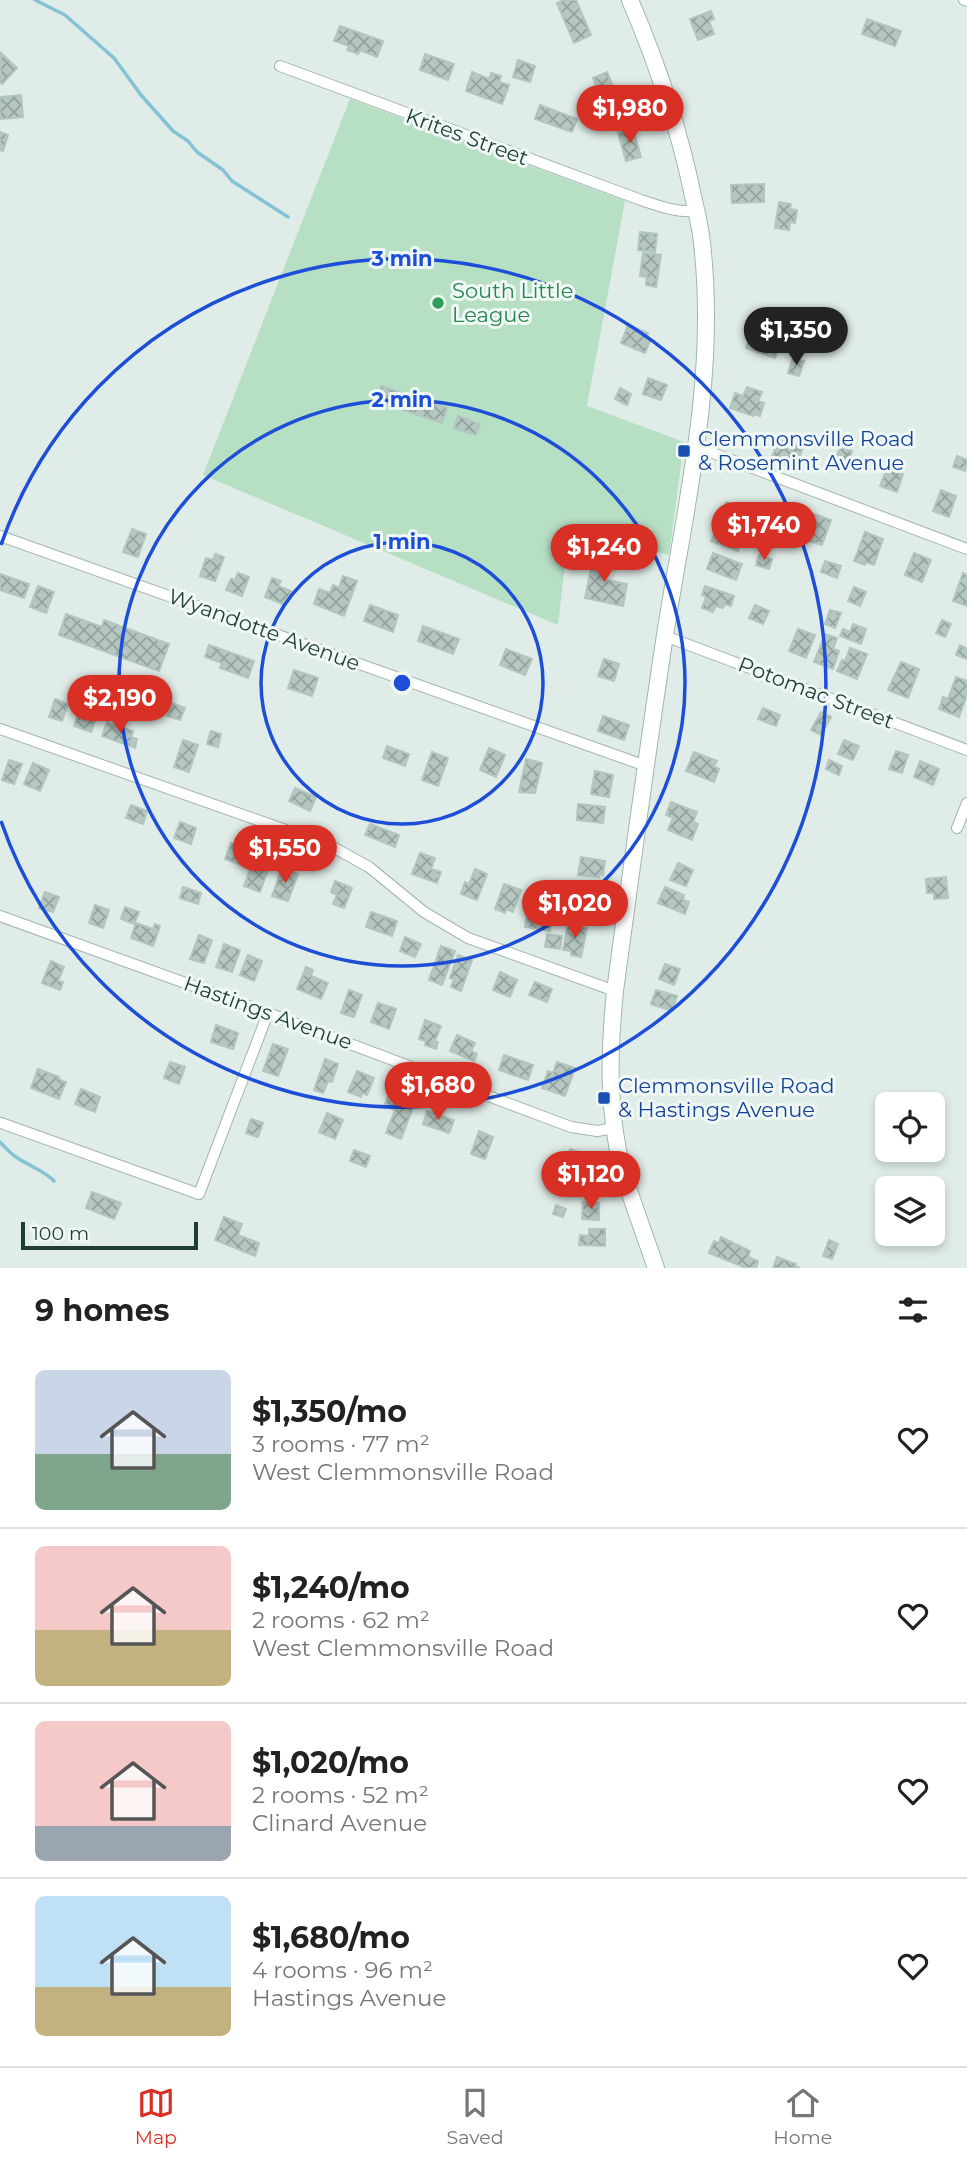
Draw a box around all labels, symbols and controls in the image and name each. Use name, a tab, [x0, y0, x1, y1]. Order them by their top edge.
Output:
pin: $1,980	[573, 86, 687, 145]
text: $1,980	[593, 94, 667, 122]
street label: Krites Street	[403, 103, 532, 170]
text: 3 min	[370, 246, 433, 271]
place label: South Little League	[452, 278, 573, 327]
marker: South Little League	[430, 295, 446, 311]
pin: $1,350	[739, 308, 853, 367]
text: $1,350	[760, 316, 832, 344]
text: 2 min	[371, 387, 433, 412]
place label: Clemmonsville Road & Rosemint Avenue	[698, 426, 915, 475]
marker: Clemmonsville Road & Rosemint Avenue	[676, 443, 692, 459]
pin: $1,740	[707, 503, 821, 562]
text: $1,740	[727, 511, 801, 539]
pin: $1,240	[547, 524, 661, 584]
text: 1 min	[373, 529, 431, 554]
text: $1,240	[567, 533, 641, 561]
street label: Wyandotte Avenue	[165, 583, 363, 676]
street label: Potomac Street	[735, 651, 898, 734]
centre of rings	[390, 671, 414, 695]
pin: $2,190	[63, 676, 177, 735]
text: $2,190	[83, 684, 157, 712]
pin: $1,550	[228, 826, 342, 885]
text: $1,550	[249, 834, 321, 862]
pin: $1,020	[518, 880, 632, 940]
text: $1,020	[538, 889, 612, 917]
street label: Hastings Avenue	[181, 970, 356, 1055]
pin: $1,680	[381, 1062, 495, 1122]
text: $1,680	[401, 1071, 475, 1099]
place label: Clemmonsville Road & Hastings Avenue	[618, 1073, 835, 1122]
marker: Clemmonsville Road & Hastings Avenue	[596, 1090, 612, 1106]
map controls	[875, 1092, 945, 1246]
button: locate	[875, 1092, 945, 1162]
pin: $1,120	[534, 1152, 648, 1211]
text: $1,120	[557, 1160, 625, 1188]
button: layers	[875, 1176, 945, 1246]
scale bar	[21, 1219, 198, 1251]
text: 100 m	[32, 1222, 89, 1245]
icon: filters	[894, 1291, 932, 1329]
text: 9 homes	[35, 1292, 170, 1329]
text: $1,350/mo	[252, 1393, 407, 1430]
icon: home	[91, 1398, 175, 1482]
icon: heart	[894, 1421, 932, 1459]
text: 3 rooms · 77 m²	[252, 1430, 430, 1458]
text: West Clemmonsville Road	[252, 1458, 554, 1486]
text: $1,240/mo	[252, 1569, 410, 1606]
icon: home	[91, 1574, 175, 1658]
icon: heart	[894, 1597, 932, 1635]
text: 2 rooms · 62 m²	[252, 1606, 430, 1634]
text: West Clemmonsville Road	[252, 1634, 554, 1662]
text: $1,020/mo	[252, 1744, 409, 1781]
icon: home	[91, 1749, 175, 1833]
icon: heart	[894, 1772, 932, 1810]
text: 2 rooms · 52 m²	[252, 1781, 429, 1809]
text: Clinard Avenue	[252, 1809, 427, 1837]
text: $1,680/mo	[252, 1919, 410, 1956]
icon: home	[91, 1924, 175, 2008]
icon: heart	[894, 1947, 932, 1985]
text: 4 rooms · 96 m²	[252, 1956, 433, 1984]
text: Hastings Avenue	[252, 1984, 446, 2012]
tab: Map	[135, 2084, 177, 2149]
tab: Saved	[447, 2084, 504, 2149]
tab: Home	[773, 2084, 832, 2149]

